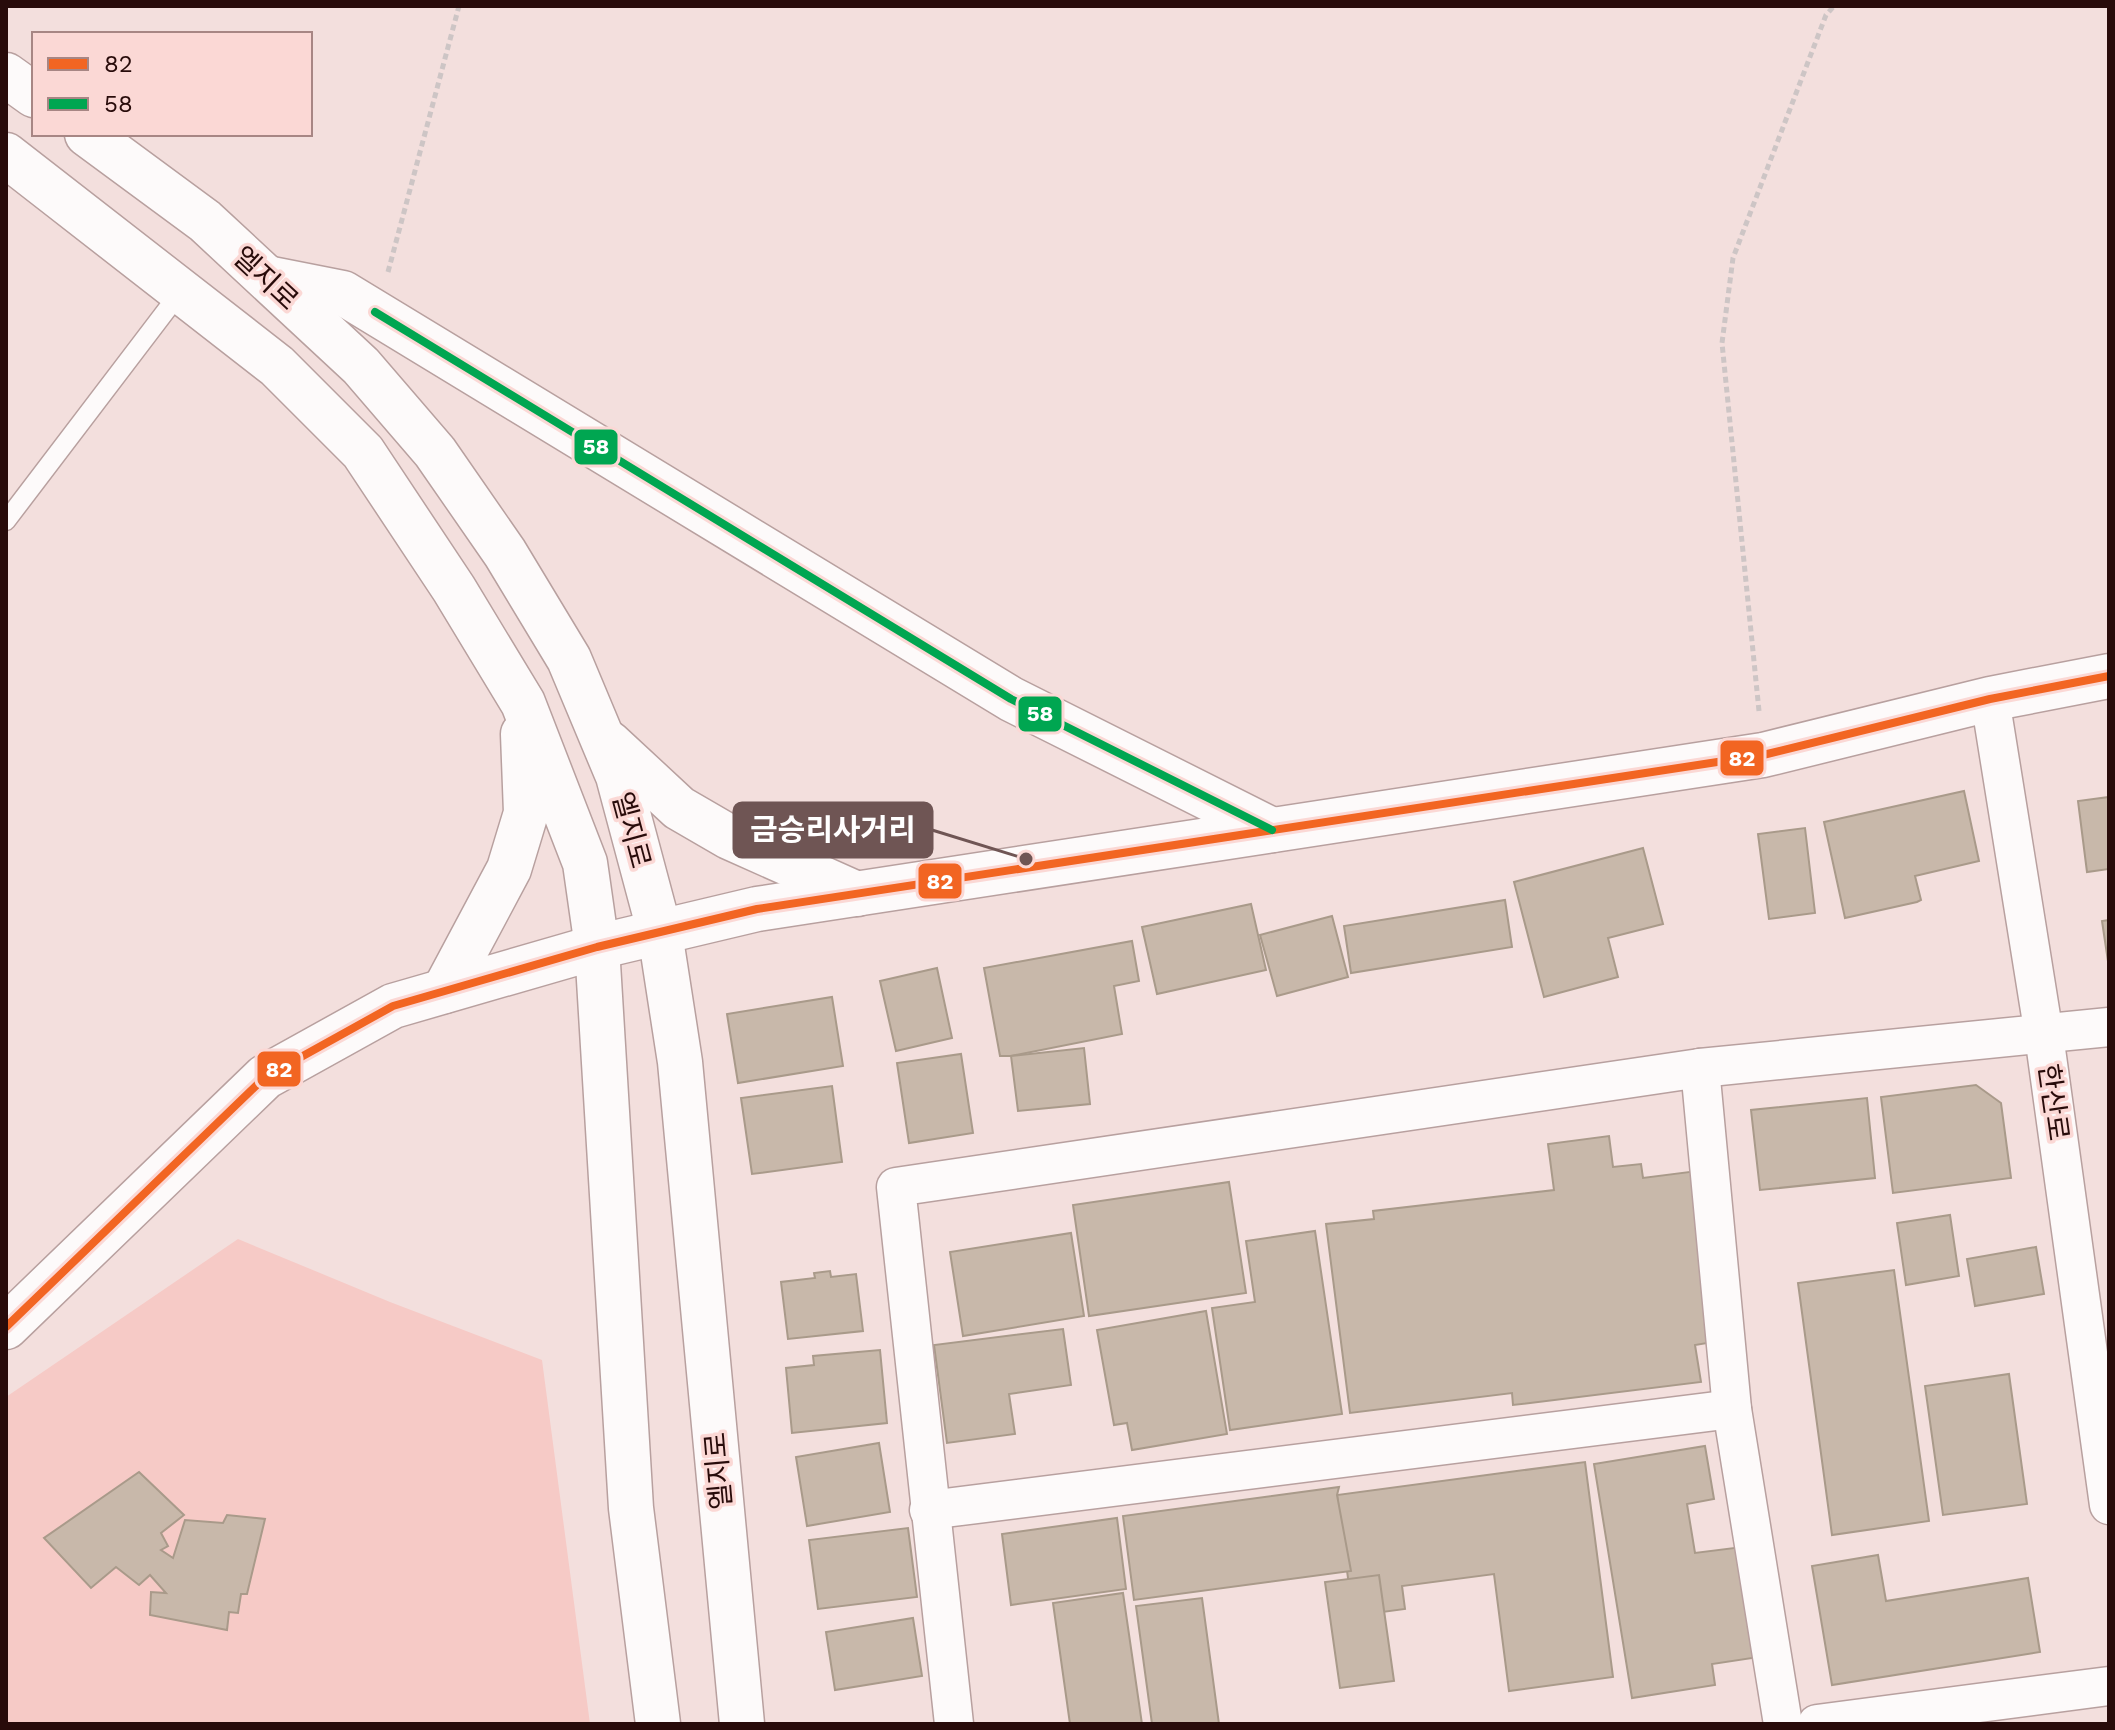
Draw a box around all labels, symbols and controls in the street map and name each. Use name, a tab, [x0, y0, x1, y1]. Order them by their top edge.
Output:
legend	[32, 32, 312, 136]
text: 82	[104, 50, 133, 78]
text: 58	[104, 90, 133, 118]
street label: 엘지로	[226, 240, 305, 317]
line badge: 58	[573, 428, 619, 466]
text: 58	[583, 434, 609, 459]
line badge: 58	[1017, 695, 1063, 733]
text: 58	[1027, 701, 1053, 726]
line badge: 82	[1719, 739, 1765, 777]
text: 82	[1729, 746, 1755, 771]
street label: 엘지로	[606, 789, 657, 872]
callout: 금승리사거리	[734, 803, 932, 857]
text: 금승리사거리	[750, 812, 916, 847]
line badge: 82	[917, 862, 963, 900]
text: 82	[927, 869, 953, 894]
line badge: 82	[256, 1050, 302, 1088]
text: 82	[266, 1057, 292, 1082]
street label: 한산로	[2032, 1062, 2075, 1143]
street label: 엘지로	[699, 1431, 738, 1511]

